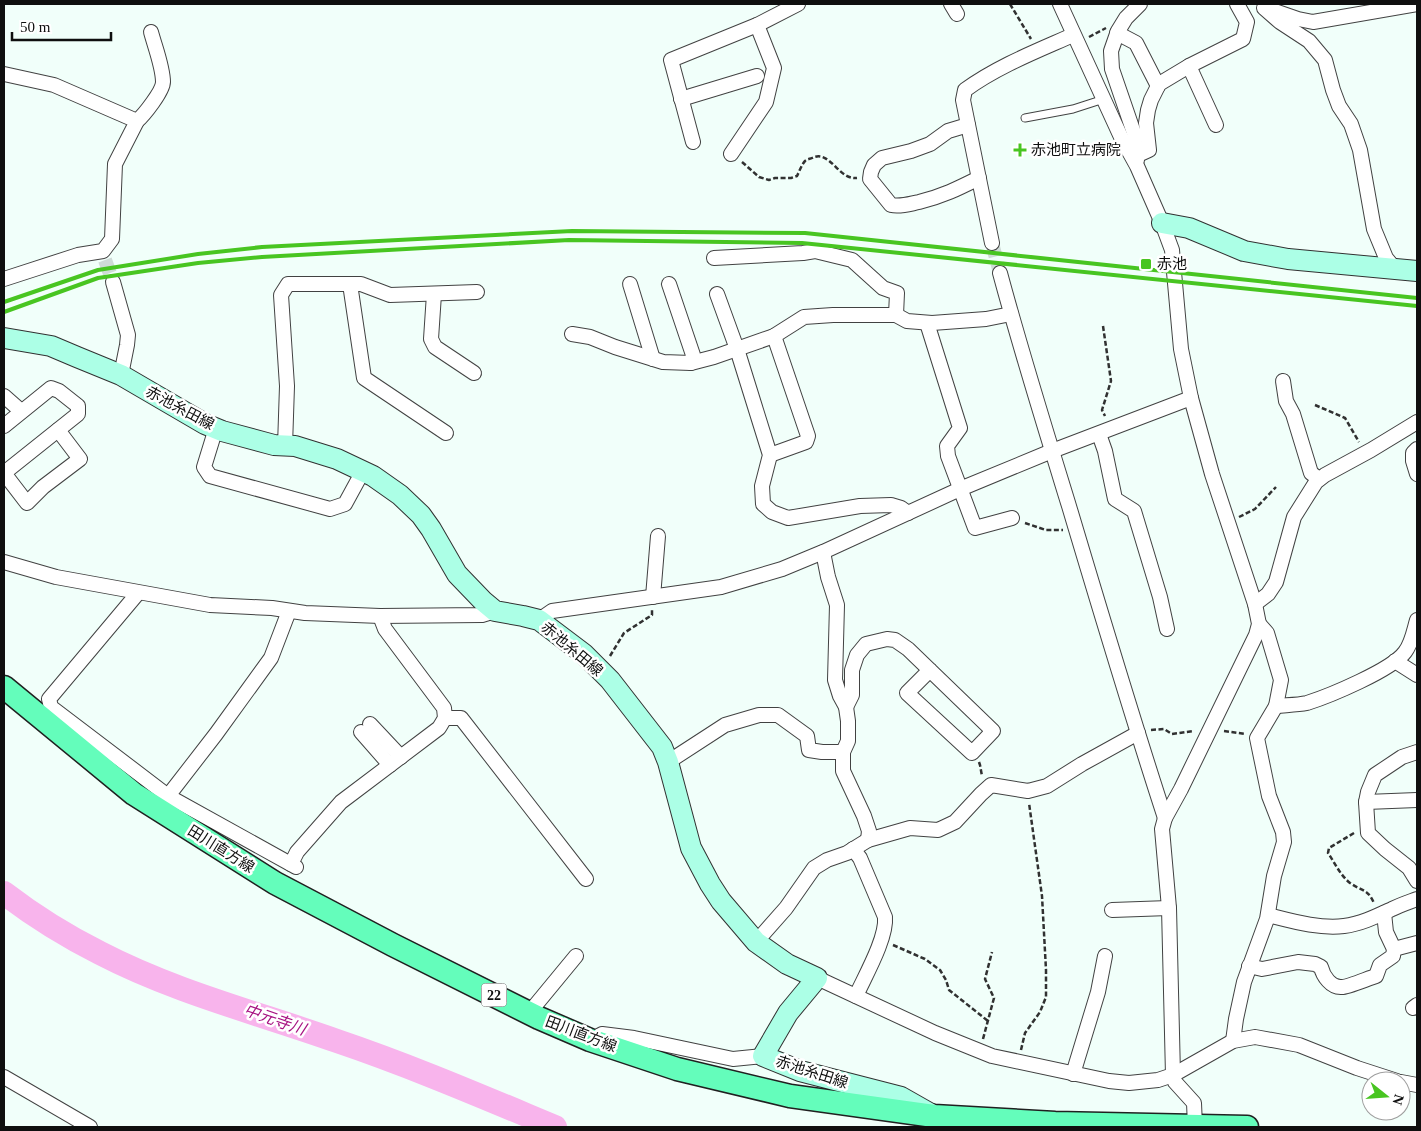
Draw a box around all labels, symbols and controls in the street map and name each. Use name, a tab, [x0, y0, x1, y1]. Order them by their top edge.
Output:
scale bar	[12, 10, 111, 42]
text: 50 m	[20, 19, 51, 35]
place label: 赤池町立病院	[1031, 142, 1121, 158]
marker: 赤池町立病院	[1013, 143, 1027, 157]
place label: 赤池	[1157, 256, 1187, 272]
marker: 赤池	[1139, 257, 1153, 271]
street label: 赤池糸田線	[143, 383, 217, 433]
street label: 赤池糸田線	[538, 619, 606, 679]
street label: 田川直方線	[185, 821, 258, 876]
road number: 22	[482, 984, 506, 1006]
water label: 中元寺川	[242, 1001, 310, 1039]
street label: 田川直方線	[543, 1012, 619, 1055]
street label: 赤池糸田線	[774, 1053, 850, 1091]
north arrow	[1361, 1071, 1411, 1121]
text: N	[1389, 1093, 1407, 1107]

